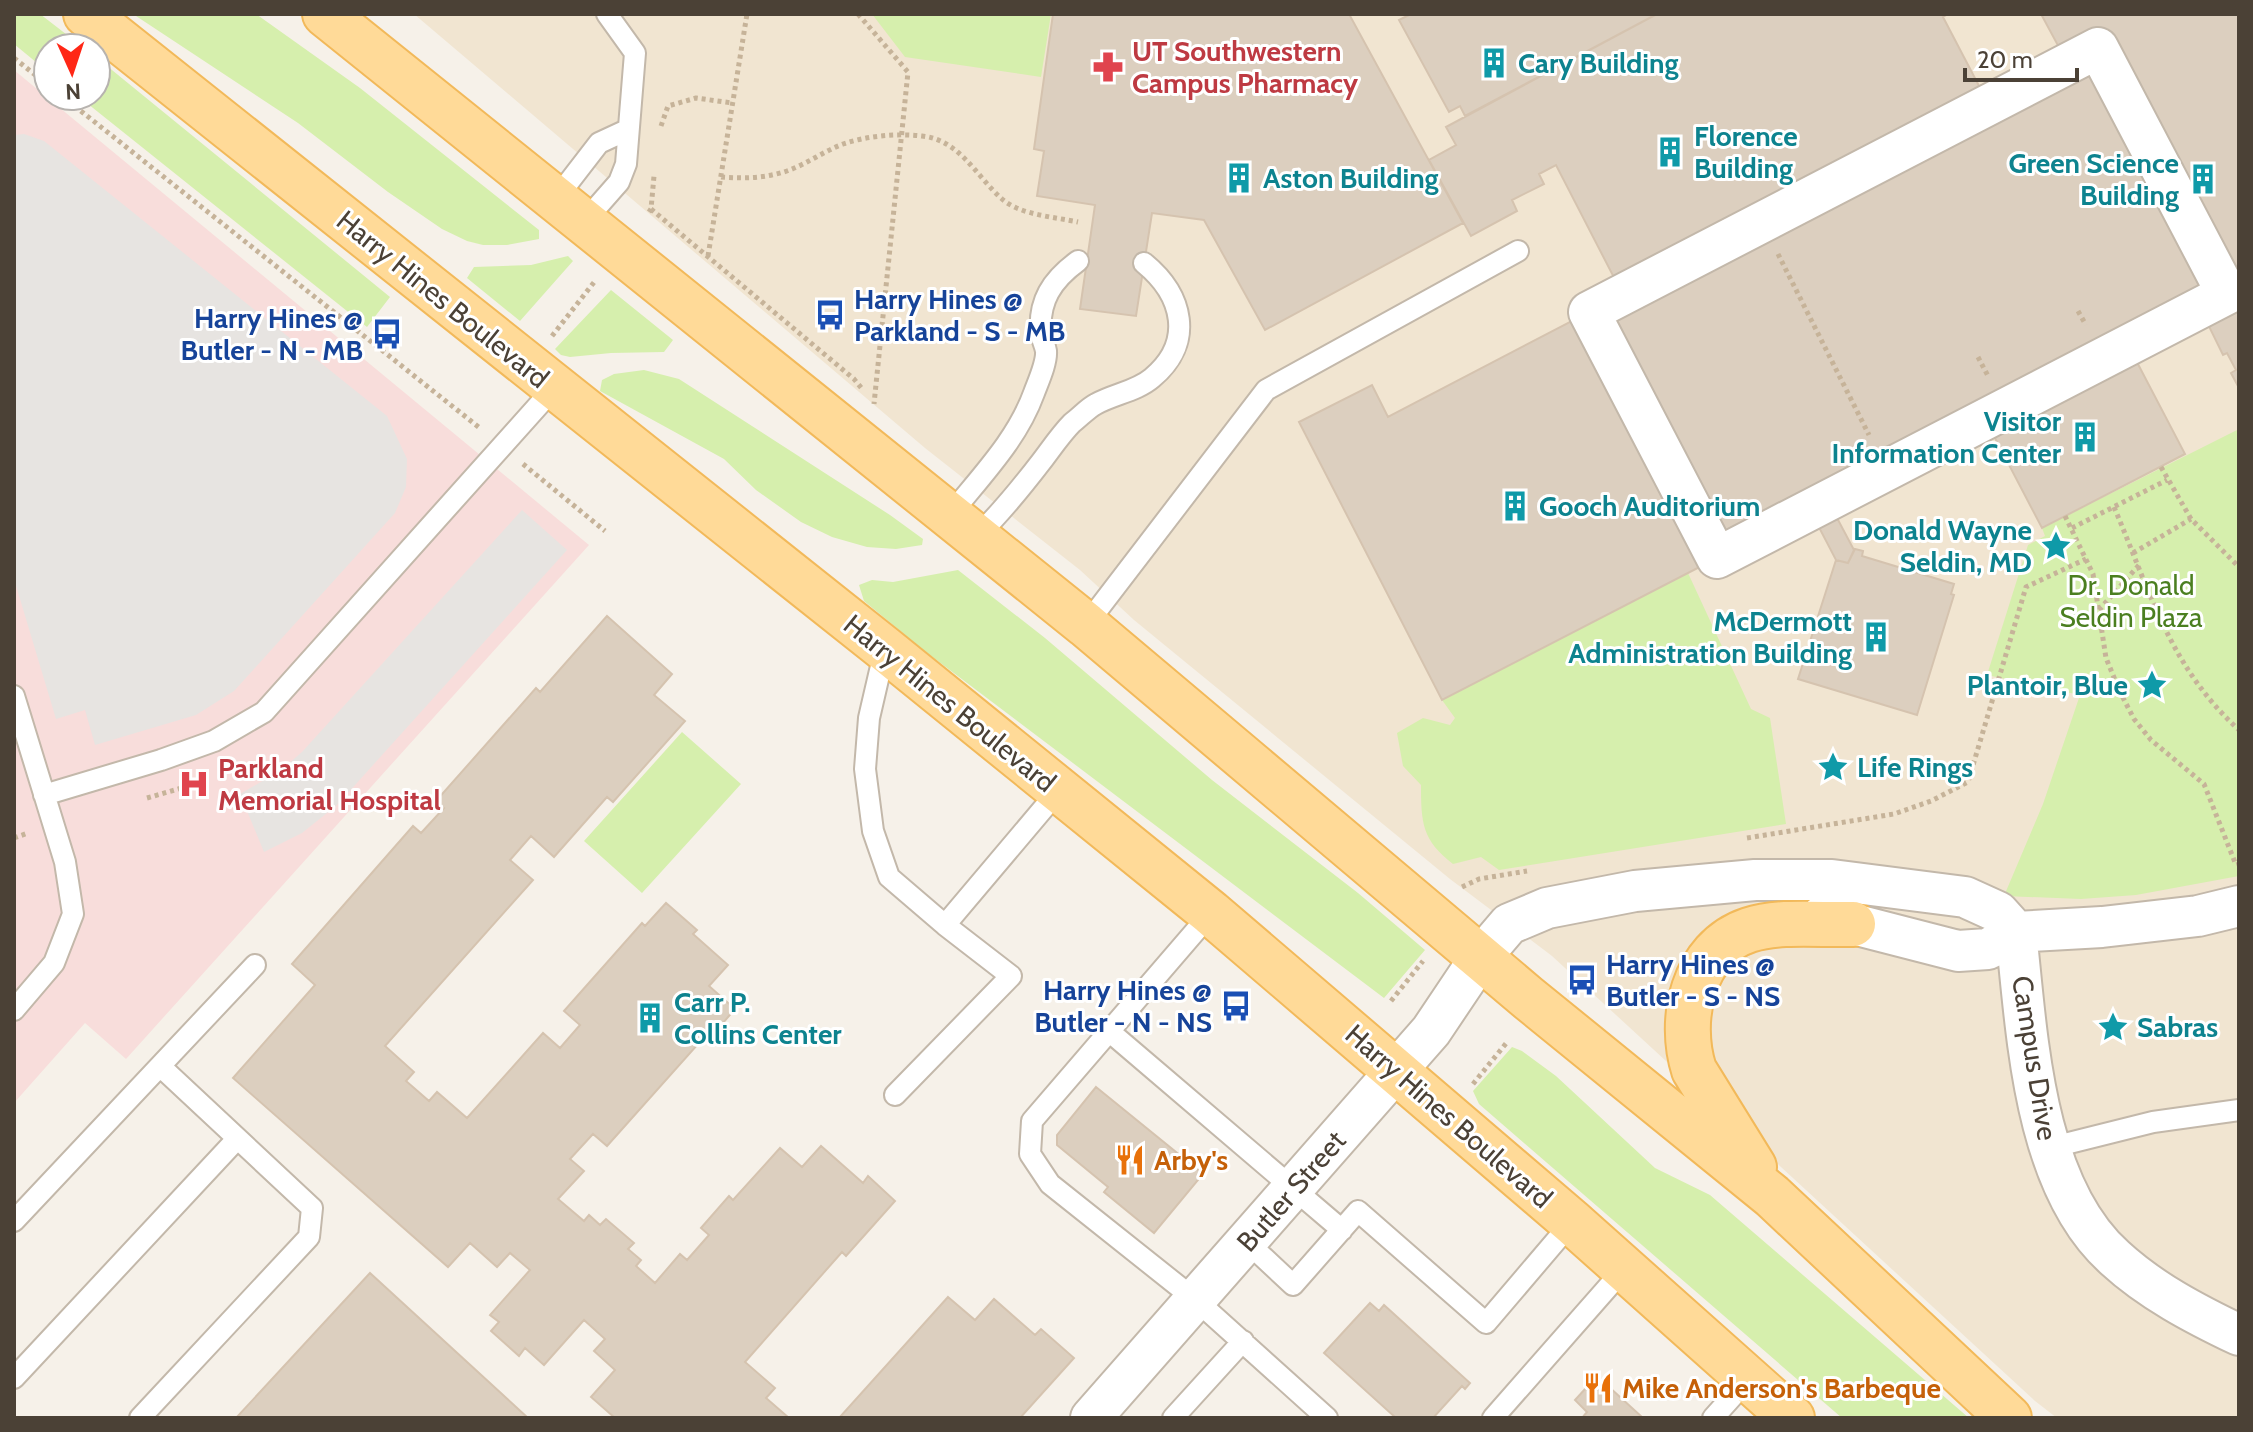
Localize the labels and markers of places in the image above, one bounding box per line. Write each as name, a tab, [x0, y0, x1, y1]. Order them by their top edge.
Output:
place label: UT Southwestern Campus Pharmacy	[1132, 34, 1358, 100]
building icon: Cary Building	[1477, 46, 1511, 80]
place label: Cary Building	[1518, 46, 1679, 80]
pharmacy icon: UT Southwestern Campus Pharmacy	[1091, 50, 1125, 84]
place label: Florence Building	[1694, 119, 1798, 185]
building icon: Florence Building	[1653, 135, 1687, 169]
place label: Green Science Building	[2008, 146, 2179, 212]
building icon: Aston Building	[1222, 161, 1256, 195]
place label: Aston Building	[1263, 161, 1439, 195]
building icon: Green Science Building	[2186, 162, 2220, 196]
place label: Harry Hines @ Parkland - S - MB	[854, 282, 1065, 348]
bus stop icon: Harry Hines @ Parkland - S - MB	[813, 298, 847, 332]
place label: Harry Hines @ Butler - N - MB	[181, 301, 363, 367]
bus stop icon: Harry Hines @ Butler - N - MB	[370, 317, 404, 351]
place label: Visitor Information Center	[1832, 404, 2062, 470]
building icon: Visitor Information Center	[2068, 420, 2102, 454]
building icon: Gooch Auditorium	[1498, 489, 1532, 523]
place label: Gooch Auditorium	[1539, 489, 1760, 523]
place label: Donald Wayne Seldin, MD	[1853, 513, 2032, 579]
place icon: Donald Wayne Seldin, MD	[2039, 529, 2073, 563]
place label: McDermott Administration Building	[1568, 604, 1852, 670]
building icon: McDermott Administration Building	[1859, 620, 1893, 654]
place label: Plantoir, Blue	[1967, 668, 2128, 702]
place icon: Plantoir, Blue	[2135, 668, 2169, 702]
place icon: Life Rings	[1816, 750, 1850, 784]
place label: Life Rings	[1857, 750, 1973, 784]
place label: Parkland Memorial Hospital	[218, 751, 441, 817]
hospital icon: Parkland Memorial Hospital	[177, 767, 211, 801]
place label: Harry Hines @ Butler - S - NS	[1606, 947, 1780, 1013]
bus stop icon: Harry Hines @ Butler - S - NS	[1565, 963, 1599, 997]
place label: Harry Hines @ Butler - N - NS	[1034, 973, 1212, 1039]
place label: Carr P. Collins Center	[674, 985, 842, 1051]
bus stop icon: Harry Hines @ Butler - N - NS	[1219, 989, 1253, 1023]
building icon: Carr P. Collins Center	[633, 1001, 667, 1035]
place icon: Sabras	[2096, 1010, 2130, 1044]
place label: Sabras	[2137, 1010, 2218, 1044]
restaurant icon: Arby's	[1113, 1143, 1147, 1177]
place label: Arby's	[1154, 1143, 1228, 1177]
restaurant icon: Mike Anderson's Barbeque	[1581, 1371, 1615, 1405]
place label: Mike Anderson's Barbeque	[1622, 1371, 1941, 1405]

